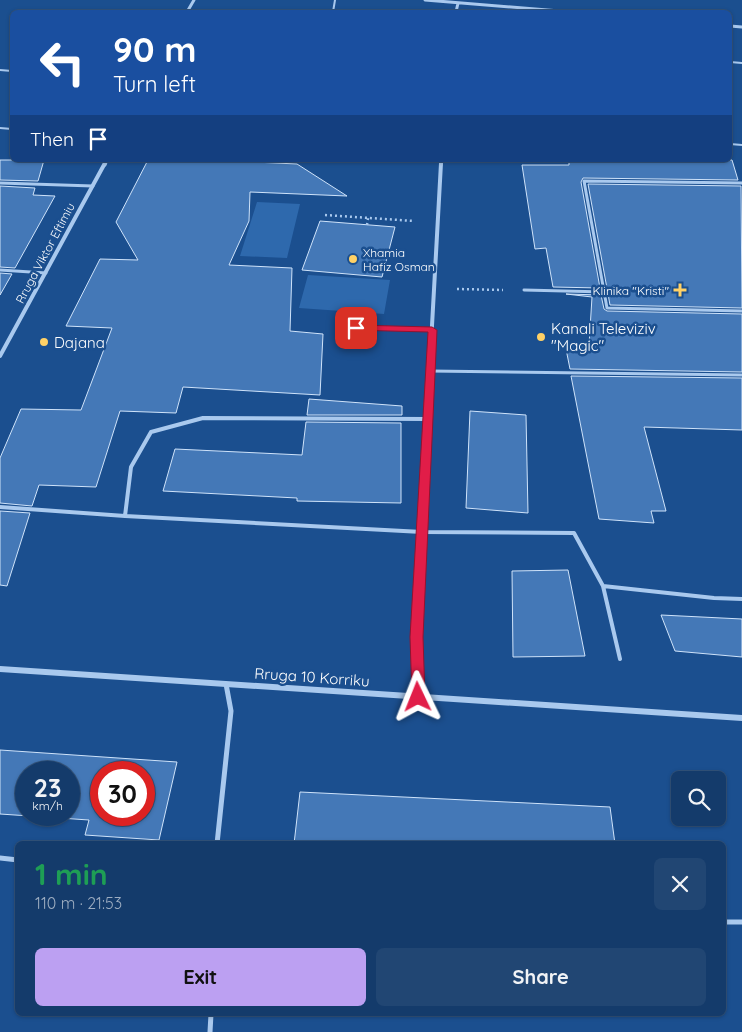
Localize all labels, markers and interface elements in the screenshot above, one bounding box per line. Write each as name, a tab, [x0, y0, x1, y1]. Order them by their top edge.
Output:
text: 90 m	[113, 27, 196, 71]
icon: left	[30, 30, 95, 95]
text: Turn left	[113, 70, 196, 98]
icon: arrive	[84, 125, 112, 153]
text: Then	[30, 127, 74, 151]
street label: Rruga Viktor Eftimiu	[12, 200, 78, 306]
place label: Xhamia Hafiz Osman	[363, 245, 435, 274]
marker: Xhamia Hafiz Osman	[347, 253, 359, 265]
place label: Klinika "Kristi"	[592, 283, 669, 298]
marker: Klinika "Kristi"	[673, 283, 687, 297]
pin	[335, 307, 377, 349]
icon: arrive	[342, 314, 370, 342]
place label: Kanali Televiziv "Magic"	[551, 319, 656, 355]
marker: Kanali Televiziv "Magic"	[535, 331, 547, 343]
place label: Dajana	[54, 333, 105, 352]
marker: Dajana	[38, 336, 50, 348]
street label: Rruga 10 Korriku	[254, 663, 370, 691]
position arrow	[391, 670, 443, 722]
speed limit sign: 30	[90, 761, 155, 826]
map controls	[671, 771, 726, 826]
button: search	[671, 771, 726, 826]
text: 23	[34, 772, 61, 803]
text: km/h	[32, 798, 63, 813]
text: 1 min	[35, 855, 108, 893]
button: close	[654, 858, 706, 910]
text: 110 m · 21:53	[35, 893, 122, 913]
button: Exit	[35, 948, 366, 1006]
button: Share	[376, 948, 706, 1006]

